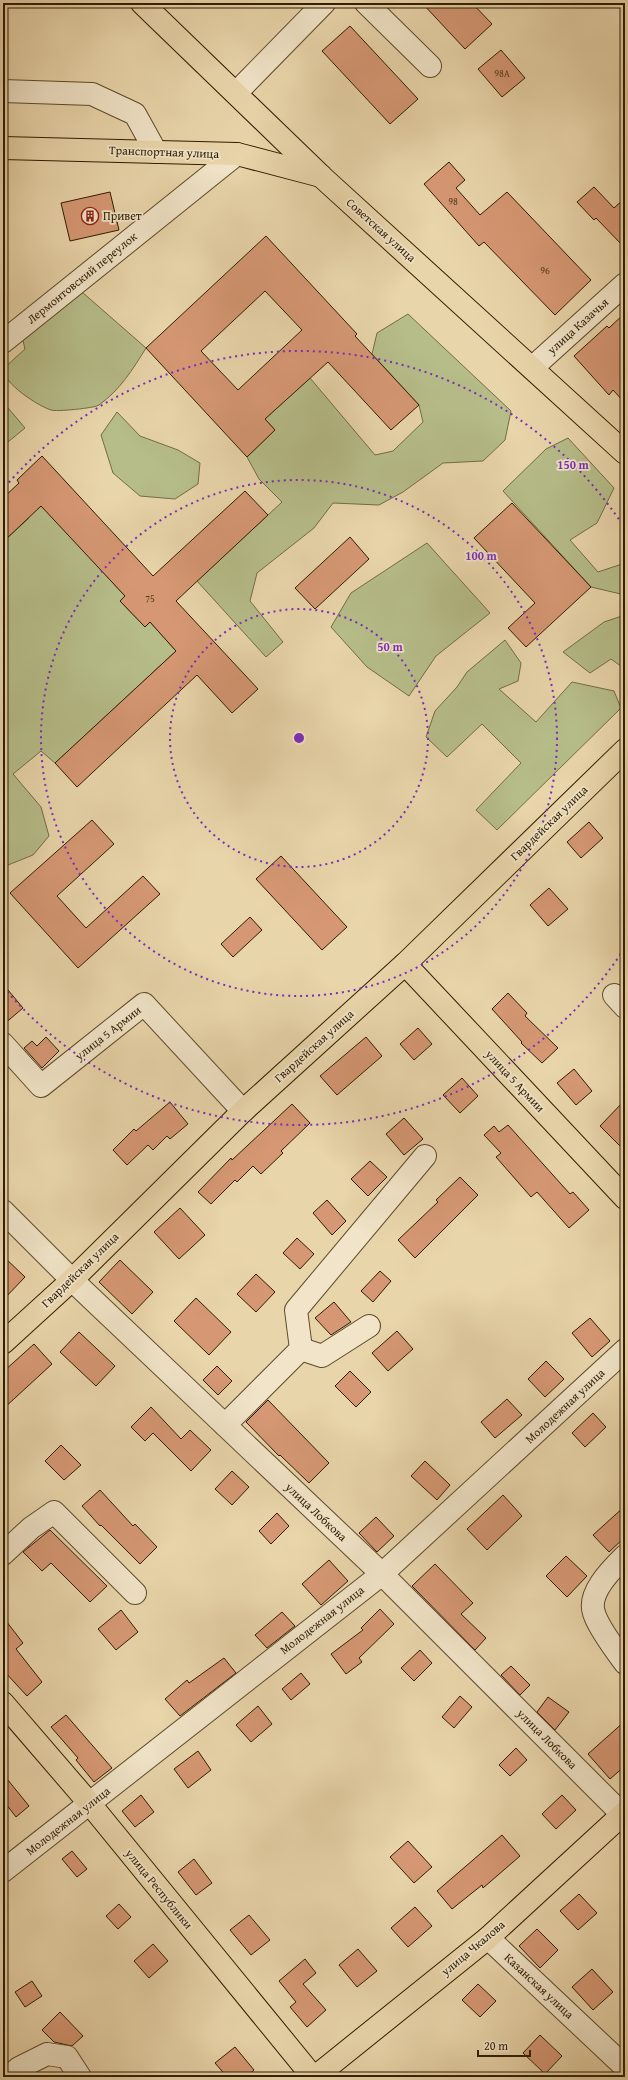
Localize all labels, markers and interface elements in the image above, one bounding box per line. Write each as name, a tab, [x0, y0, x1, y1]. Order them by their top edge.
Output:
house number: 98А	[494, 66, 510, 81]
street label: Транспортная улица	[109, 141, 220, 162]
street label: Советская улица	[343, 194, 420, 266]
house number: 98	[448, 194, 458, 209]
building icon: Привет	[80, 206, 100, 226]
place label: Привет	[103, 207, 142, 224]
street label: Лермонтовский переулок	[23, 227, 141, 327]
house number: 96	[540, 263, 550, 278]
street label: улица Казачья	[543, 293, 612, 358]
text: 150 m	[557, 456, 590, 473]
text: 100 m	[465, 547, 498, 564]
house number: 75	[145, 591, 155, 606]
text: 50 m	[377, 638, 403, 655]
centre of rings	[292, 731, 306, 745]
street label: Гвардейская улица	[506, 781, 591, 864]
street label: улица 5 Армии	[70, 1001, 144, 1065]
street label: Гвардейская улица	[270, 1005, 357, 1086]
street label: улица 5 Армии	[481, 1045, 549, 1116]
street label: Гвардейская улица	[37, 1228, 122, 1311]
street label: Молодежная улица	[521, 1364, 608, 1447]
street label: улица Лобкова	[281, 1478, 351, 1545]
street label: Молодежная улица	[276, 1581, 368, 1658]
street label: улица Лобкова	[513, 1704, 581, 1773]
street label: Молодежная улица	[22, 1782, 114, 1859]
street label: улица Республики	[121, 1844, 197, 1932]
street label: улица Чкалова	[436, 1916, 508, 1980]
street label: Казанская улица	[501, 1949, 578, 2023]
scale bar	[478, 2032, 530, 2058]
text: 20 m	[484, 2037, 508, 2054]

